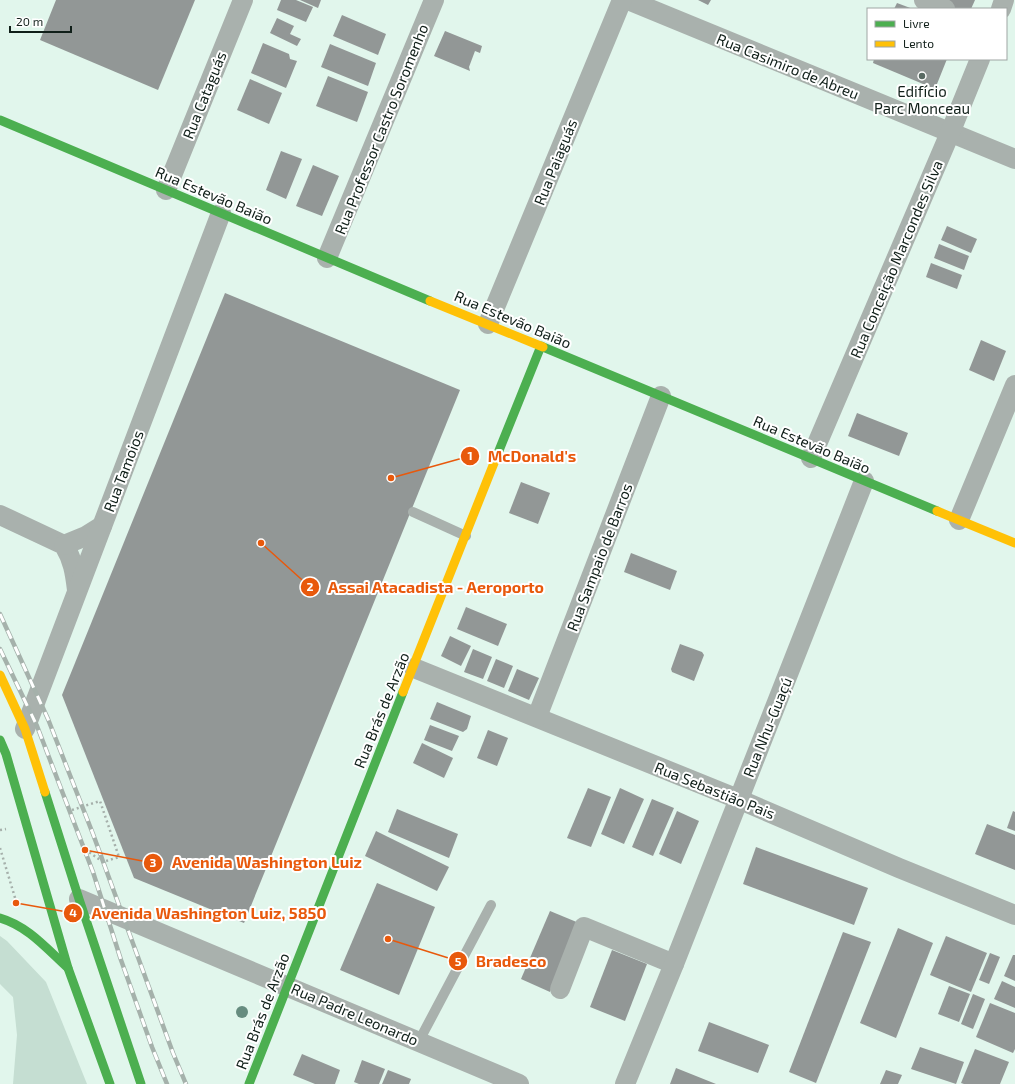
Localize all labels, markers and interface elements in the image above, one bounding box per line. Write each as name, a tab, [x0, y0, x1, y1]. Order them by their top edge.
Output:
scale bar	[10, 8, 71, 34]
legend	[867, 8, 1007, 60]
text: 20 m	[16, 14, 43, 28]
text: Livre	[903, 16, 930, 30]
street label: Rua Professor Castro Soromenho	[330, 21, 432, 237]
street label: Rua Casimiro de Abreu	[714, 29, 862, 103]
text: Lento	[903, 36, 934, 50]
street label: Rua Cataguás	[178, 49, 230, 141]
marker: Edifício Parc Monceau	[917, 71, 927, 81]
place label: Edifício Parc Monceau	[874, 82, 970, 117]
street label: Rua Paiaguás	[530, 116, 580, 208]
street label: Rua Conceição Marcondes Silva	[846, 157, 947, 361]
street label: Rua Estevão Baião	[153, 162, 275, 228]
street label: Rua Estevão Baião	[452, 286, 574, 352]
street label: Rua Estevão Baião	[751, 411, 873, 477]
street label: Rua Tamoios	[99, 428, 147, 514]
callout: McDonald's	[460, 442, 584, 470]
text: McDonald's	[488, 446, 576, 465]
text: 1	[467, 448, 473, 462]
street label: Rua Sampaio de Barros	[562, 480, 636, 634]
callout: Assai Atacadista - Aeroporto	[300, 573, 552, 601]
text: Assai Atacadista - Aeroporto	[328, 577, 544, 596]
text: 2	[307, 579, 314, 593]
street label: Rua Brás de Arzão	[350, 649, 412, 771]
street label: Rua Nhu-Guaçú	[739, 674, 796, 780]
street label: Rua Sebastião Pais	[652, 758, 778, 822]
callout: Avenida Washington Luiz	[143, 849, 370, 877]
text: Avenida Washington Luiz	[172, 852, 362, 871]
text: 3	[150, 855, 157, 869]
callout: Avenida Washington Luiz, 5850	[63, 899, 334, 927]
text: Avenida Washington Luiz, 5850	[91, 903, 327, 922]
text: 4	[69, 905, 77, 919]
callout: Bradesco	[448, 947, 554, 975]
street label: Rua Brás de Arzão	[232, 950, 292, 1072]
text: Bradesco	[476, 951, 546, 970]
text: 5	[455, 954, 462, 968]
street label: Rua Padre Leonardo	[289, 979, 421, 1049]

